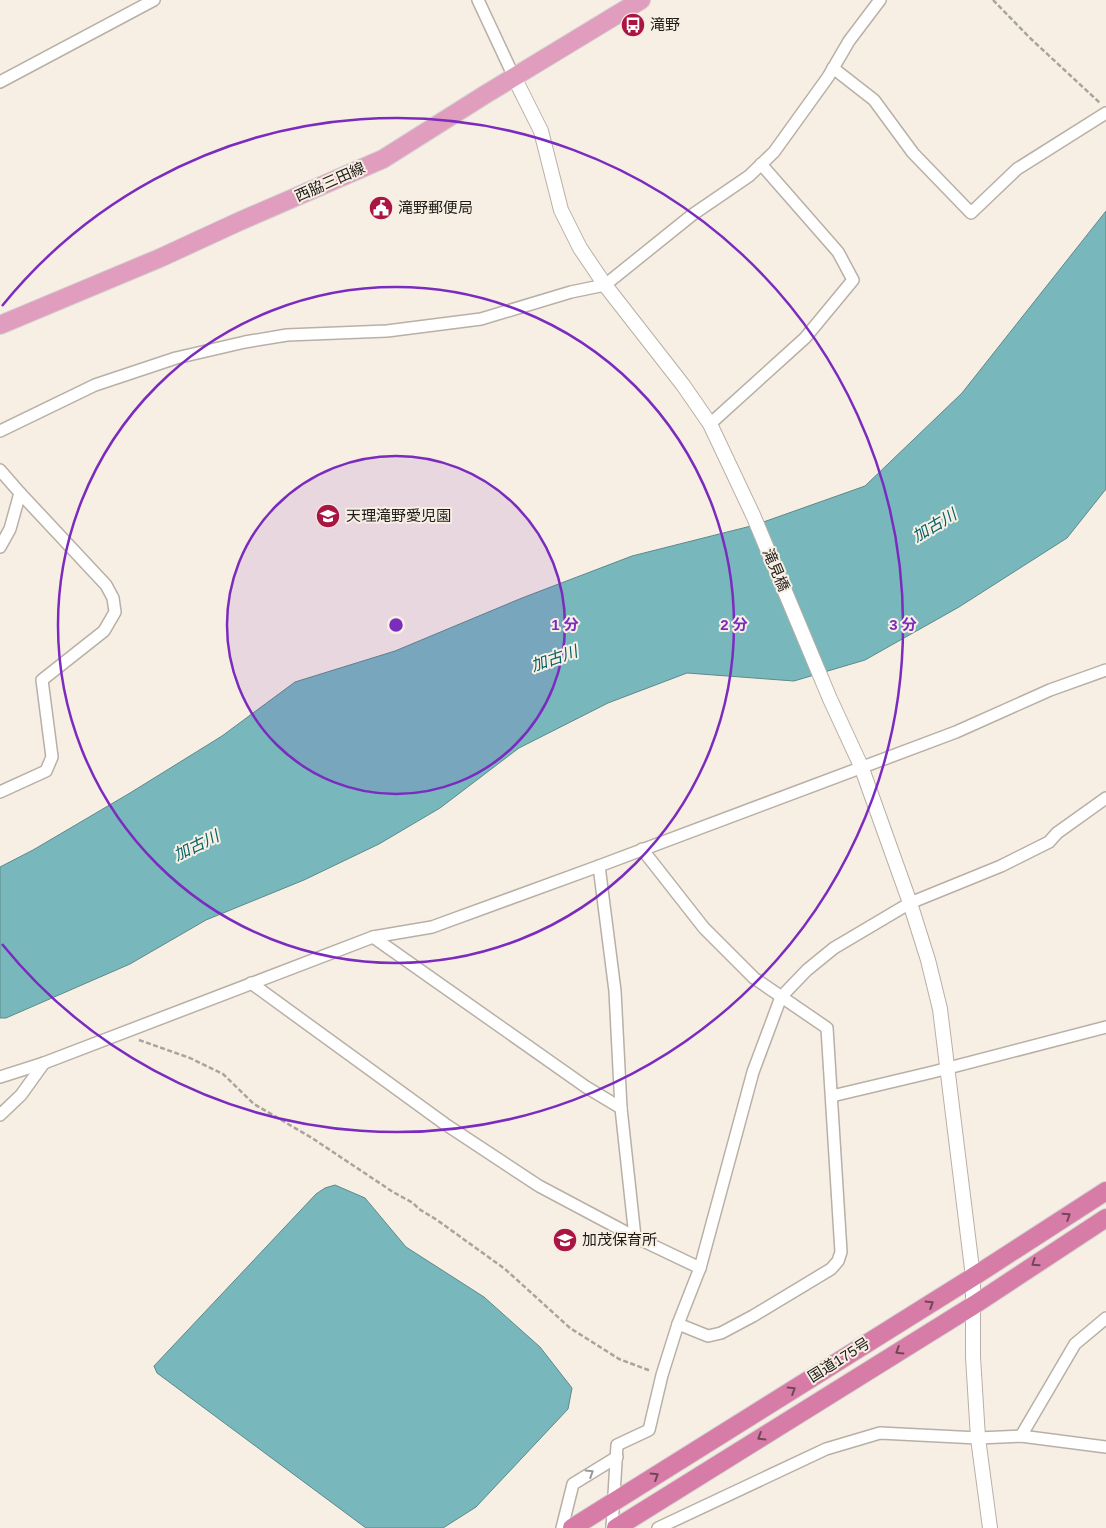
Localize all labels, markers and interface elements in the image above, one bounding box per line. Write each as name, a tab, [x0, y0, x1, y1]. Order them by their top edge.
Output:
bus stop icon: 滝野	[620, 12, 646, 38]
place label: 滝野	[650, 16, 680, 33]
street label: 西脇三田線	[292, 159, 368, 205]
public building icon: 滝野郵便局	[368, 195, 394, 221]
place label: 滝野郵便局	[398, 199, 473, 216]
school or university icon: 天理滝野愛児園	[315, 503, 341, 529]
water label: 加古川	[909, 505, 961, 545]
place label: 天理滝野愛児園	[346, 507, 451, 524]
street label: 滝見橋	[760, 546, 793, 594]
centre of rings	[387, 616, 405, 634]
text: 1 分	[551, 616, 579, 633]
text: 2 分	[720, 616, 748, 633]
text: 3 分	[889, 616, 917, 633]
water label: 加古川	[529, 642, 582, 674]
water label: 加古川	[171, 826, 223, 864]
one-way arrow	[1062, 1213, 1071, 1223]
school or university icon: 加茂保育所	[552, 1227, 578, 1253]
place label: 加茂保育所	[582, 1231, 657, 1248]
one-way arrow	[1032, 1257, 1041, 1267]
one-way arrow	[925, 1300, 934, 1310]
street label: 国道175号	[805, 1334, 873, 1385]
one-way arrow	[895, 1345, 904, 1355]
one-way arrow	[787, 1386, 796, 1396]
one-way arrow	[757, 1431, 766, 1441]
one-way arrow	[585, 1470, 594, 1479]
one-way arrow	[649, 1472, 658, 1482]

